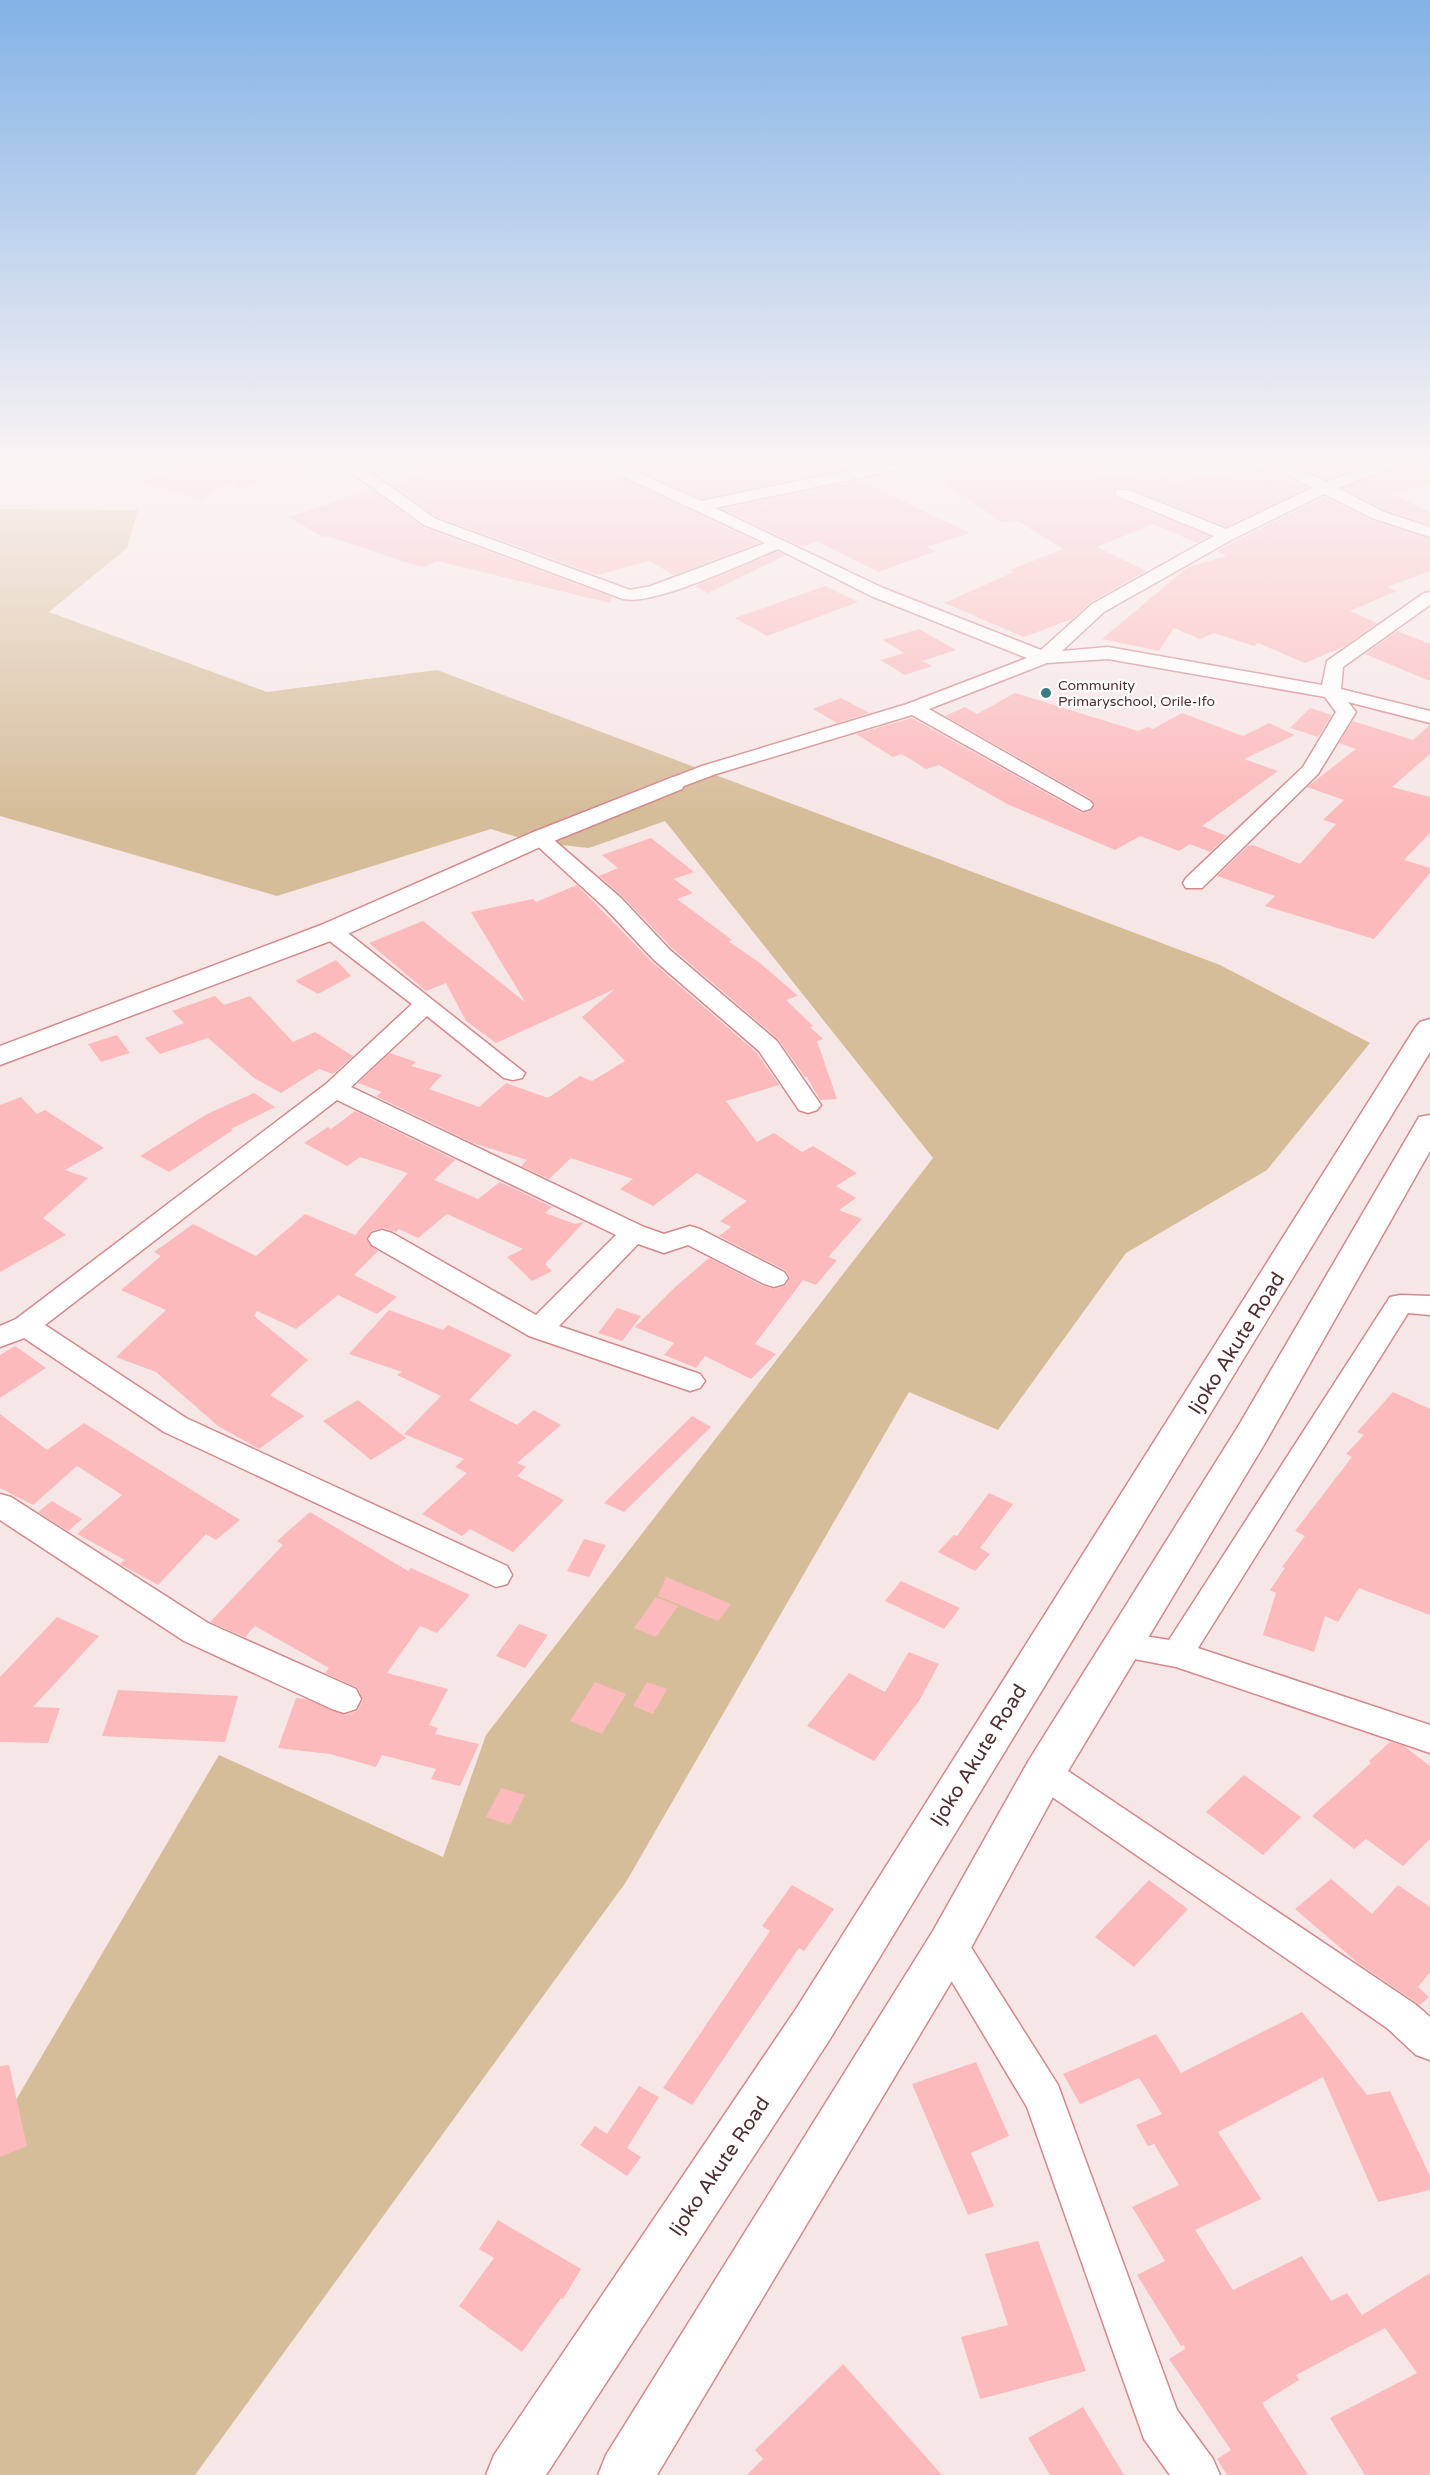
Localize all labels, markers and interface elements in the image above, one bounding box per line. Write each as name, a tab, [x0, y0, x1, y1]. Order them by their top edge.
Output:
place label: Community Primaryschool, Orile-Ifo	[1058, 677, 1215, 710]
marker: Community Primaryschool, Orile-Ifo	[1039, 686, 1053, 700]
street label: Ijoko Akute Road	[1183, 1268, 1290, 1419]
street label: Ijoko Akute Road	[925, 1680, 1032, 1831]
street label: Ijoko Akute Road	[664, 2092, 775, 2241]

